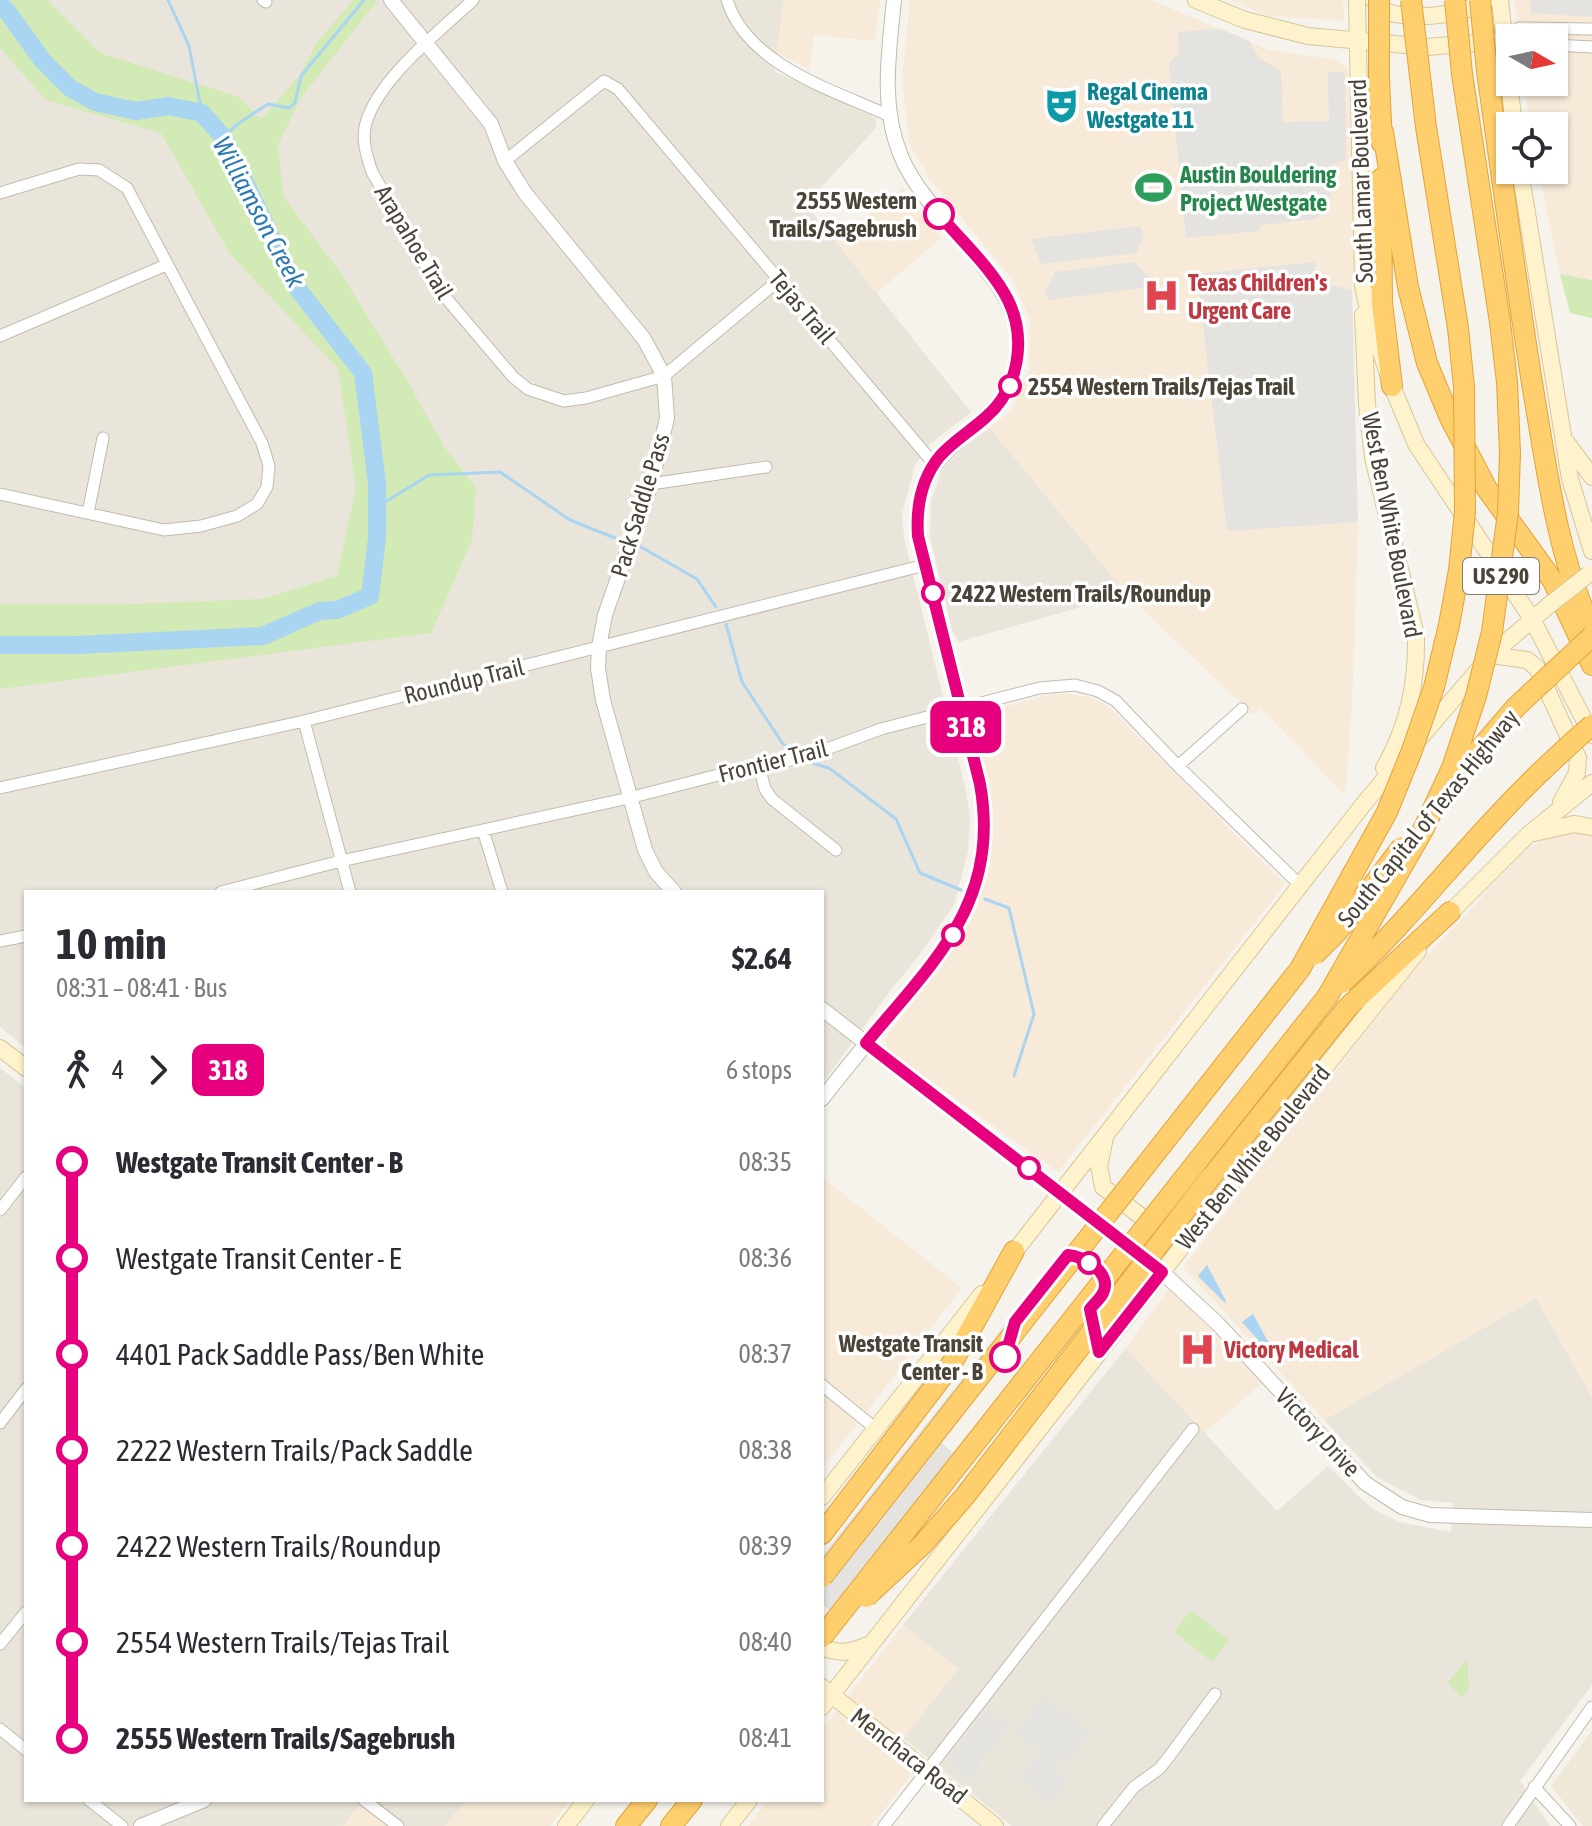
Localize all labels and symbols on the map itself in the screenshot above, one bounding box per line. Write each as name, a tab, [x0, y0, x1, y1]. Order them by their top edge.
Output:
north arrow	[1496, 24, 1568, 96]
place label: Regal Cinema Westgate 11	[1086, 78, 1208, 133]
street label: South Lamar Boulevard	[1344, 78, 1378, 284]
theatre icon: Regal Cinema Westgate 11	[1042, 86, 1080, 124]
water label: Williamson Creek	[207, 132, 311, 293]
place label: Austin Bouldering Project Westgate	[1179, 161, 1337, 216]
sports icon: Austin Bouldering Project Westgate	[1135, 169, 1173, 207]
street label: Arapahoe Trail	[369, 180, 459, 304]
place label: 2555 Western Trails/Sagebrush	[770, 187, 917, 242]
marker: 2555 Western Trails/Sagebrush	[924, 199, 954, 229]
street label: Tejas Trail	[764, 265, 841, 350]
place label: Texas Children's Urgent Care	[1188, 269, 1328, 324]
hospital icon: Texas Children's Urgent Care	[1143, 277, 1181, 315]
place label: 2554 Western Trails/Tejas Trail	[1028, 373, 1295, 400]
marker: 2554 Western Trails/Tejas Trail	[999, 375, 1021, 397]
street label: West Ben White Boulevard	[1357, 410, 1427, 640]
street label: Pack Saddle Pass	[605, 430, 675, 580]
road number: US 290	[1463, 558, 1539, 594]
place label: 2422 Western Trails/Roundup	[951, 580, 1211, 607]
marker: 2422 Western Trails/Roundup	[922, 582, 944, 604]
street label: Roundup Trail	[401, 653, 527, 709]
line badge: 318	[920, 701, 1012, 753]
street label: South Capital of Texas Highway	[1332, 704, 1524, 932]
street label: Frontier Trail	[716, 734, 831, 788]
unlabelled marker	[942, 924, 964, 946]
street label: West Ben White Boulevard	[1170, 1059, 1336, 1255]
unlabelled marker	[1018, 1157, 1040, 1179]
unlabelled marker	[1078, 1252, 1100, 1274]
place label: Westgate Transit Center - B	[838, 1330, 984, 1385]
hospital icon: Victory Medical	[1179, 1330, 1217, 1368]
place label: Victory Medical	[1223, 1336, 1359, 1363]
marker: Westgate Transit Center - B	[990, 1342, 1020, 1372]
street label: Victory Drive	[1270, 1382, 1366, 1482]
street label: Menchaca Road	[846, 1702, 972, 1810]

